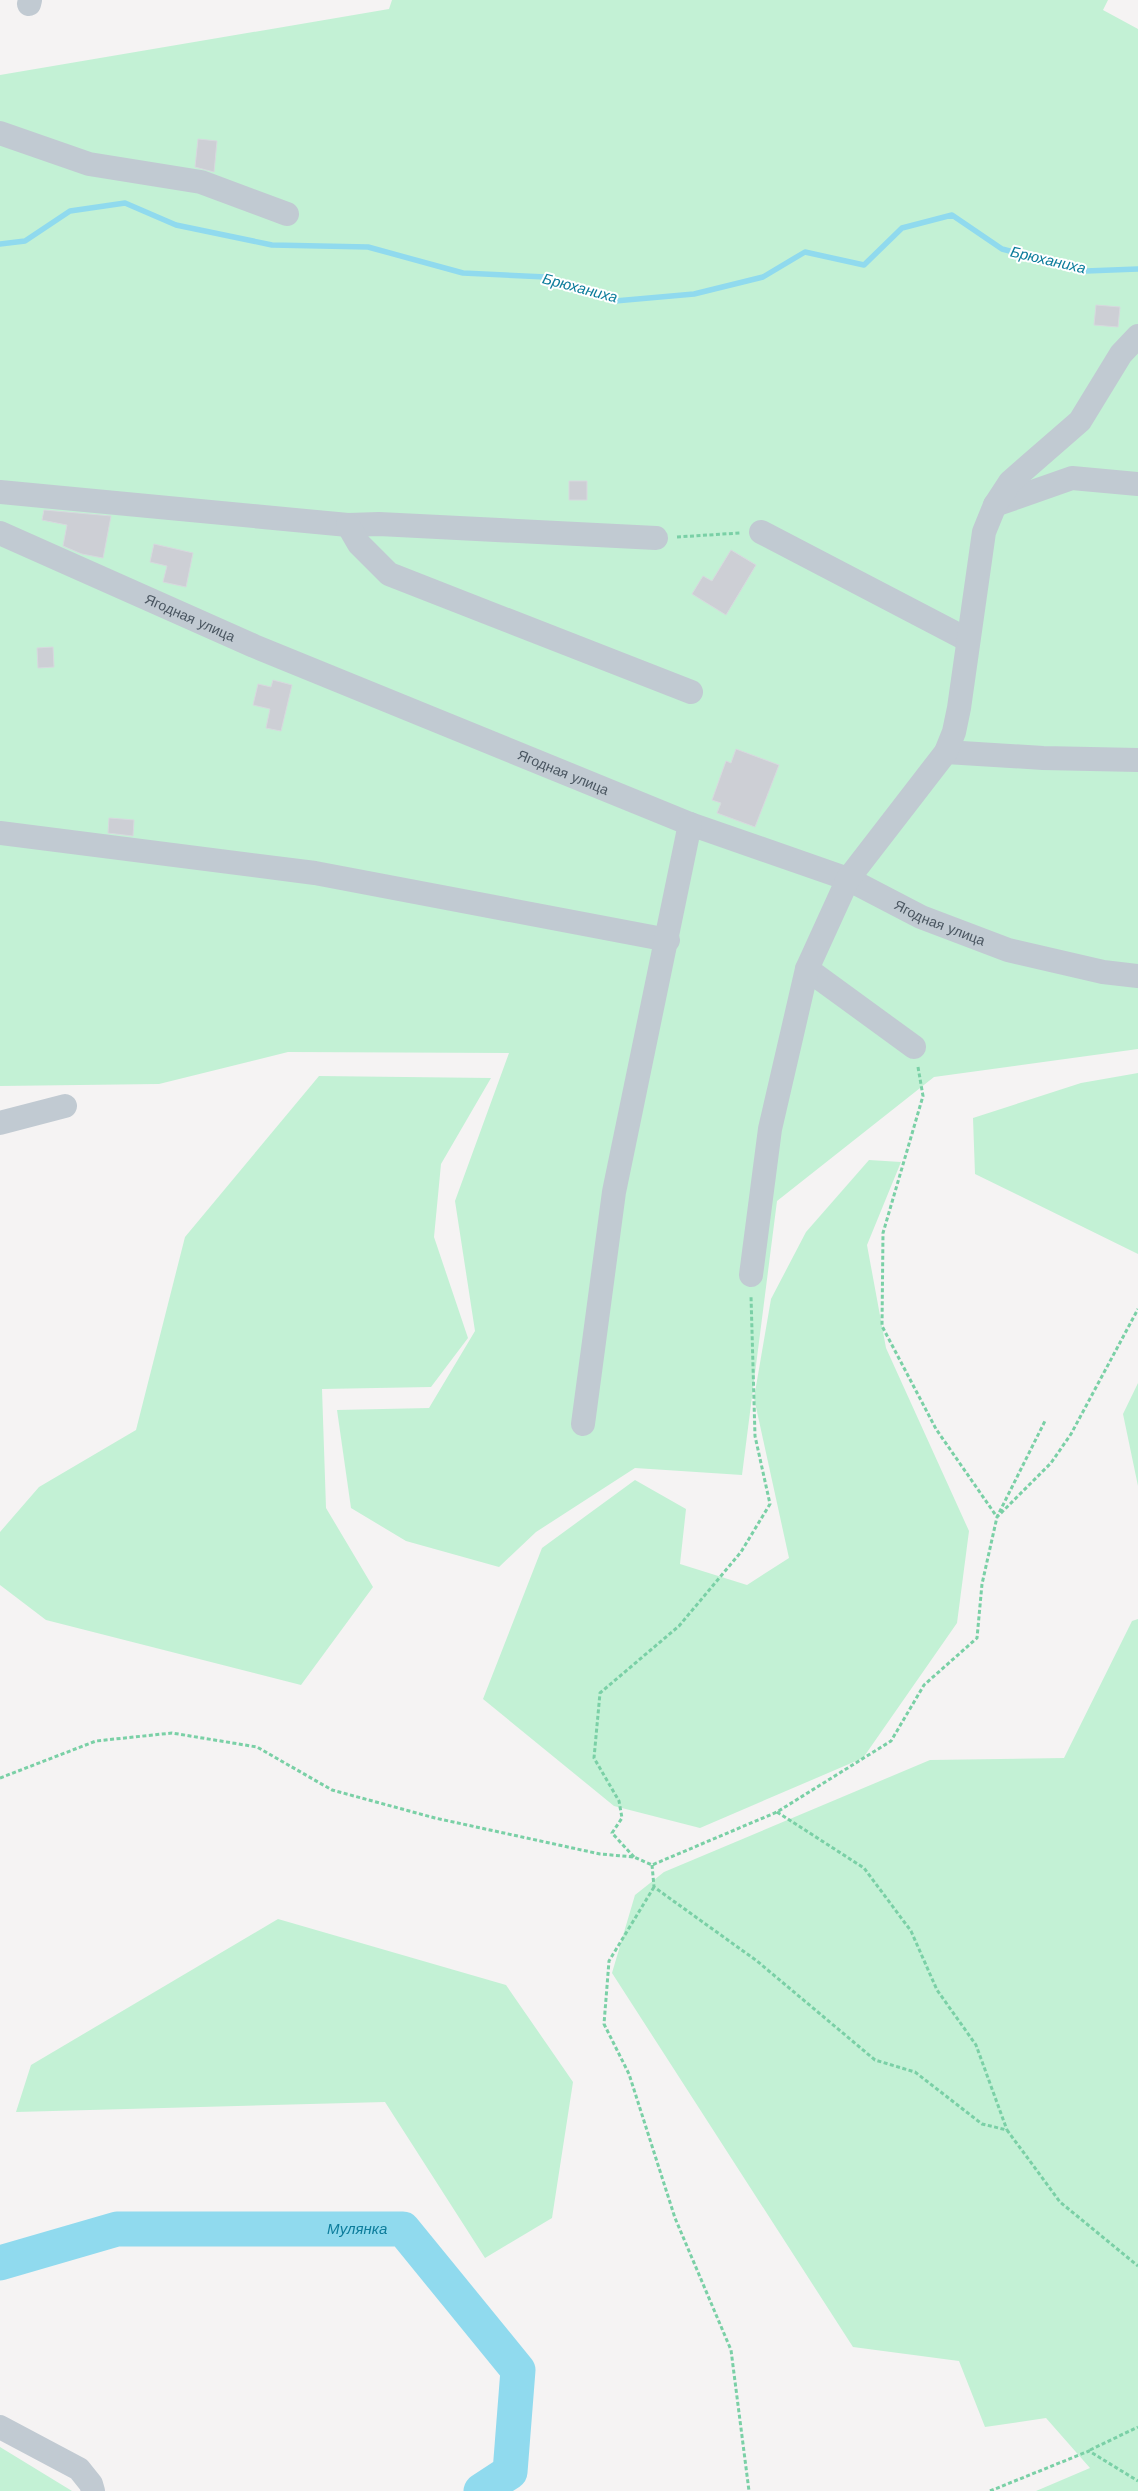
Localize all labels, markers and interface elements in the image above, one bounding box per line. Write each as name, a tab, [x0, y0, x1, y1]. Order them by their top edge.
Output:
water label: Брюханиха	[1009, 243, 1087, 277]
water label: Брюханиха	[541, 269, 619, 307]
street label: Ягодная улица	[142, 591, 238, 645]
street label: Ягодная улица	[515, 746, 611, 798]
street label: Ягодная улица	[892, 896, 988, 949]
water label: Мулянка	[327, 2220, 387, 2238]

